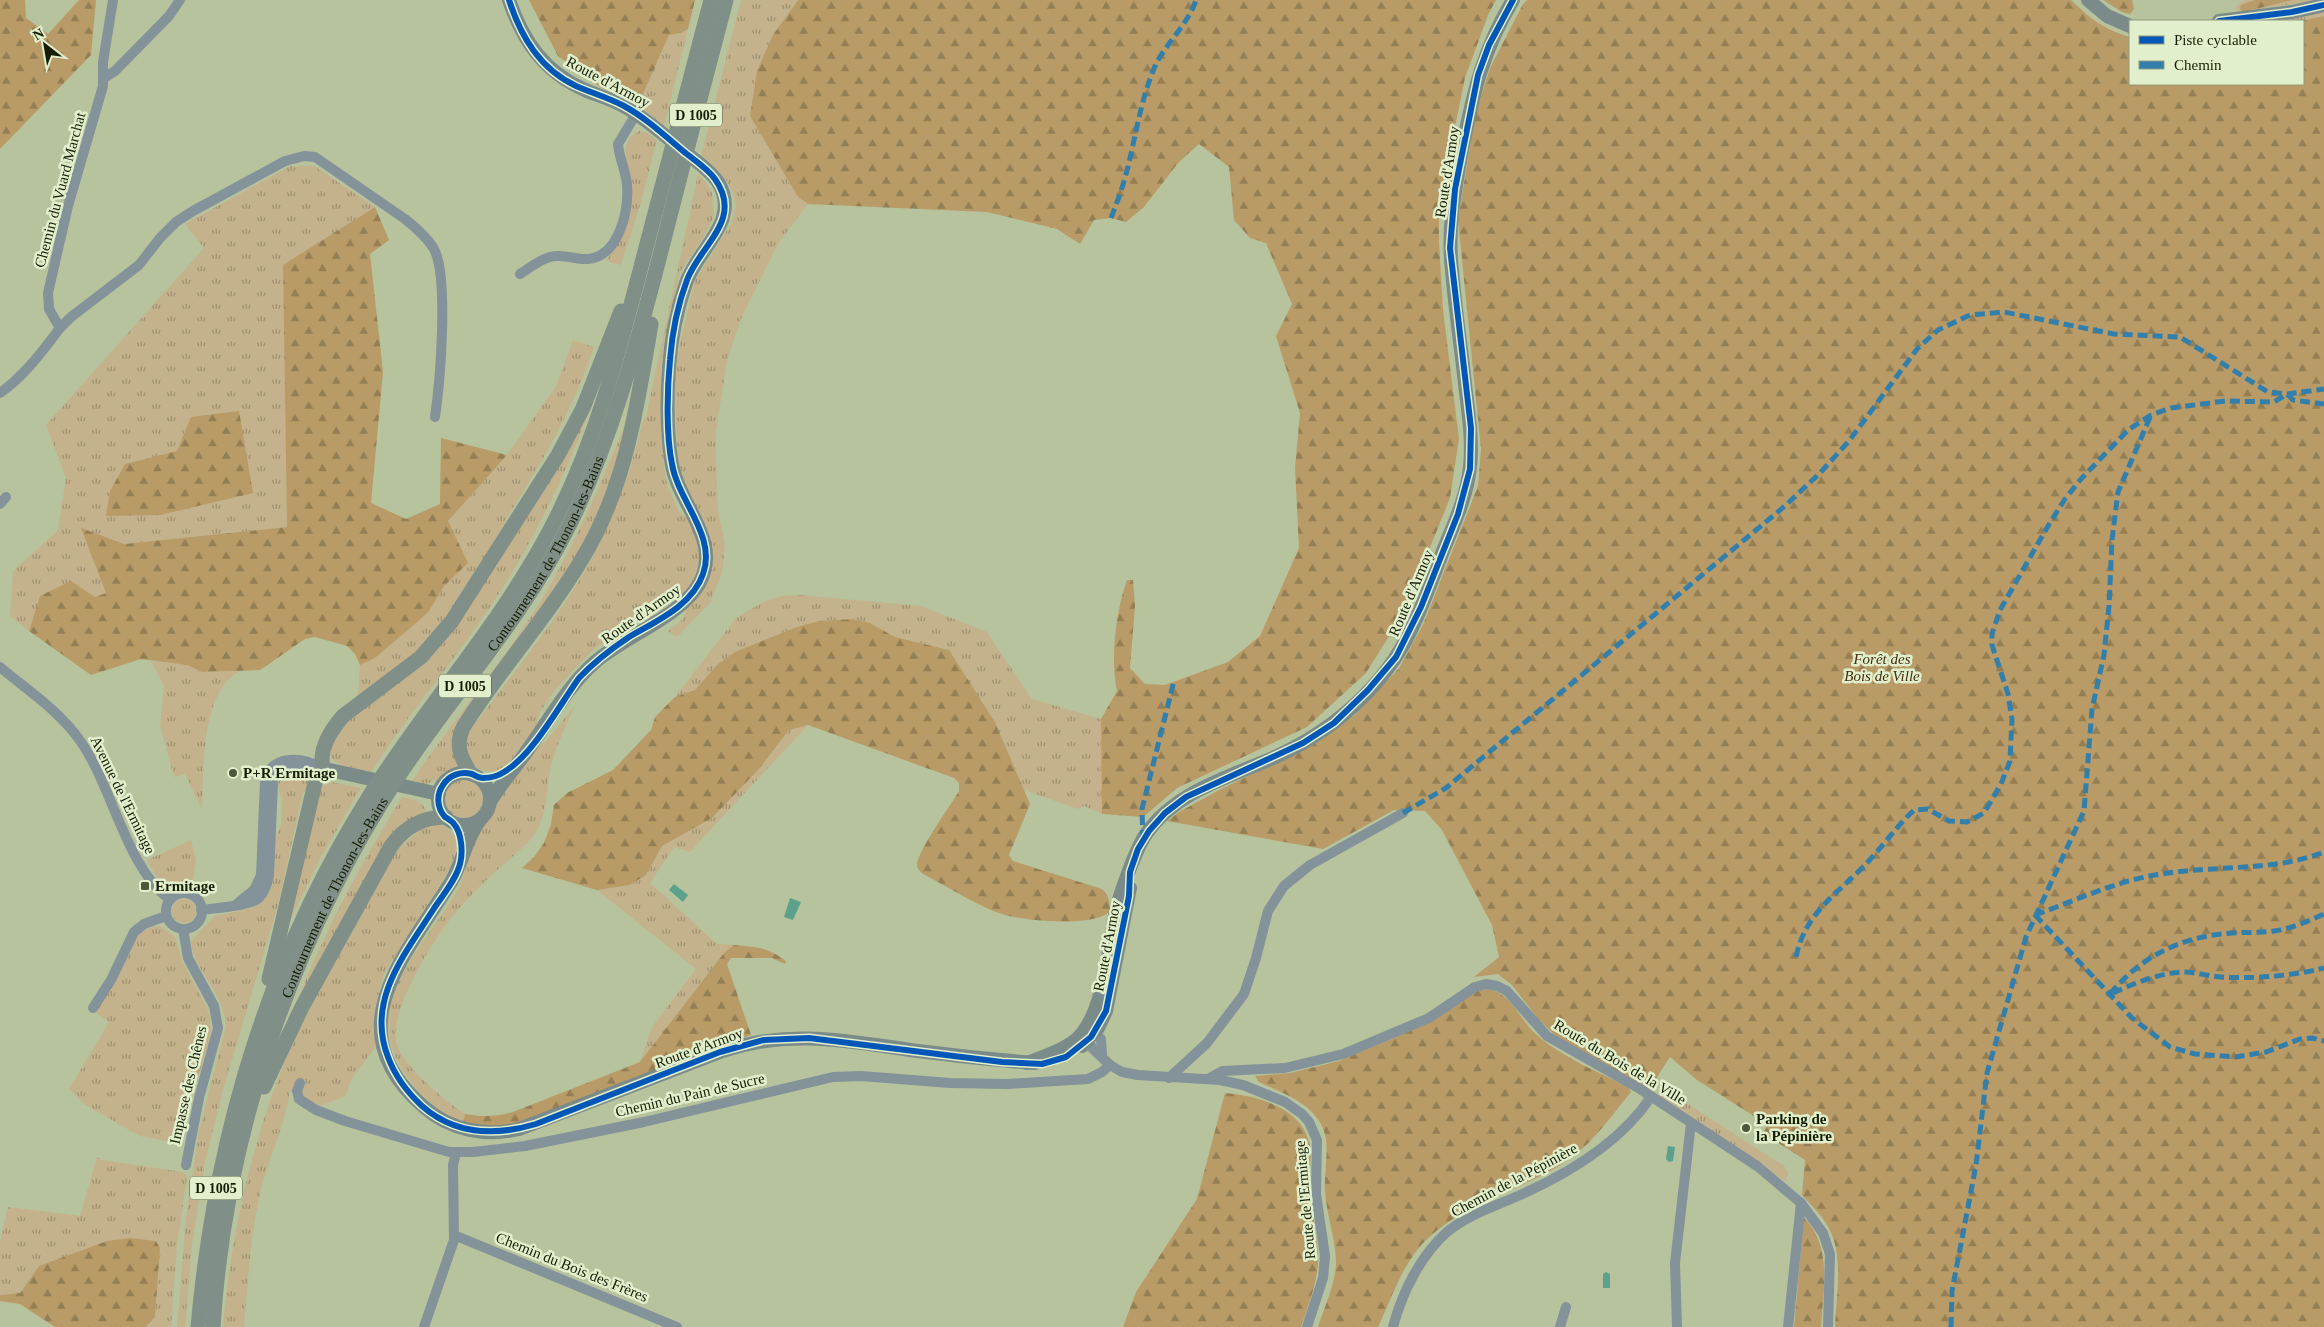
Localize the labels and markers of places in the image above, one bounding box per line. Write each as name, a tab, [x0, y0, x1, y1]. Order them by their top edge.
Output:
place label: P+R Ermitage	[243, 765, 336, 781]
marker: P+R Ermitage	[227, 767, 239, 779]
place label: Ermitage	[155, 878, 215, 894]
marker: Ermitage	[139, 880, 151, 892]
place label: Parking de la Pépinière	[1756, 1111, 1832, 1144]
marker: Parking de la Pépinière	[1740, 1122, 1752, 1134]

